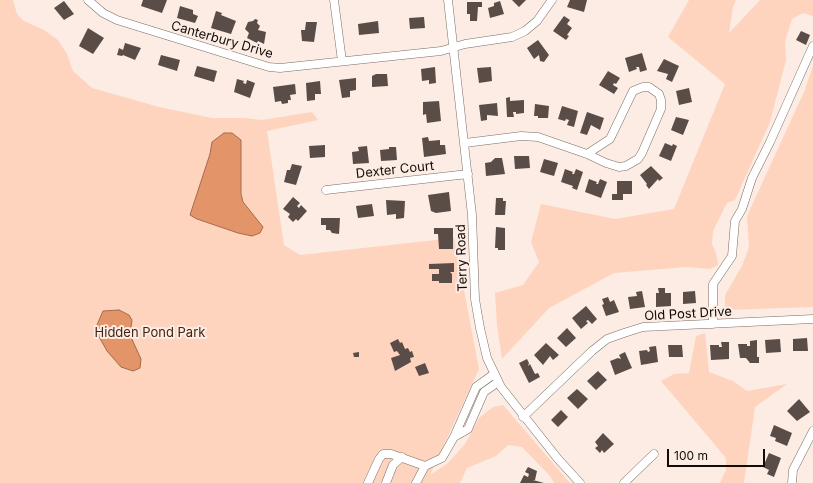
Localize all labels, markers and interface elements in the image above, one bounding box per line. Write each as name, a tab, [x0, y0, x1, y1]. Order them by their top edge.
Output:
street label: Canterbury Drive	[169, 18, 275, 62]
street label: Dexter Court	[355, 158, 435, 182]
street label: Terry Road	[453, 224, 471, 292]
street label: Old Post Drive	[644, 304, 732, 324]
park label: Hidden Pond Park	[95, 325, 205, 341]
scale bar	[669, 441, 767, 467]
text: 100 m	[674, 448, 708, 463]

